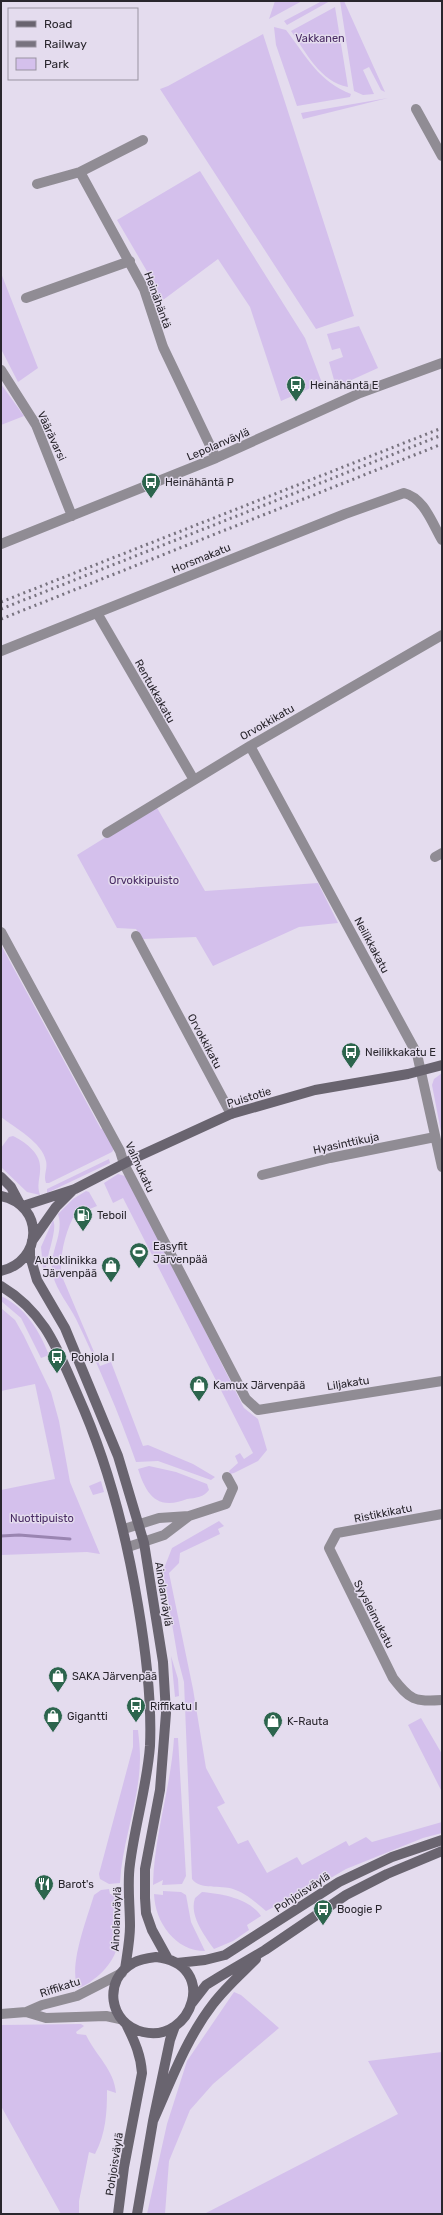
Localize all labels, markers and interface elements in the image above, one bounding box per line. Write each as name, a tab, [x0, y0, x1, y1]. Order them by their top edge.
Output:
legend	[8, 8, 138, 80]
text: Road	[44, 17, 72, 31]
park label: Vakkanen	[295, 32, 345, 45]
text: Railway	[44, 37, 87, 51]
text: Park	[44, 57, 70, 71]
street label: Heinähäntä	[141, 270, 174, 330]
bus stop icon: Heinähäntä E	[285, 374, 307, 402]
place label: Heinähäntä E	[310, 379, 379, 392]
street label: Väärävarsi	[34, 409, 69, 463]
street label: Lepolanväylä	[185, 425, 252, 464]
bus stop icon: Heinähäntä P	[140, 471, 162, 499]
place label: Heinähäntä P	[165, 476, 234, 489]
street label: Horsmakatu	[170, 541, 233, 576]
street label: Rentukkakatu	[132, 657, 177, 725]
street label: Orvokkikatu	[238, 702, 297, 743]
park label: Orvokkipuisto	[109, 874, 179, 887]
street label: Neilikkakatu	[351, 915, 392, 975]
street label: Orvokkikatu	[185, 1012, 224, 1071]
bus stop icon: Neilikkakatu E	[340, 1041, 362, 1069]
place label: Neilikkakatu E	[365, 1046, 436, 1059]
street label: Puistotie	[225, 1085, 273, 1110]
street label: Hyasinttikuja	[312, 1130, 380, 1157]
street label: Valmukatu	[122, 1140, 157, 1195]
fuel station icon: Teboil	[72, 1204, 94, 1232]
place label: Teboil	[97, 1209, 127, 1222]
place label: Easyfit Järvenpää	[153, 1240, 208, 1266]
sports icon: Easyfit Järvenpää	[128, 1241, 150, 1269]
place label: Autoklinikka Järvenpää	[35, 1254, 97, 1280]
shop icon: Autoklinikka Järvenpää	[100, 1255, 122, 1283]
bus stop icon: Pohjola I	[46, 1346, 68, 1374]
place label: Pohjola I	[71, 1351, 115, 1364]
shop icon: Kamux Järvenpää	[188, 1374, 210, 1402]
street label: Liljakatu	[326, 1374, 370, 1393]
place label: Kamux Järvenpää	[213, 1379, 305, 1392]
street label: Ristikkikatu	[353, 1501, 413, 1525]
park label: Nuottipuisto	[10, 1512, 74, 1525]
street label: Ainolanväylä	[152, 1561, 175, 1627]
street label: Syysleimukatu	[351, 1578, 396, 1651]
shop icon: SAKA Järvenpää	[47, 1665, 69, 1693]
place label: SAKA Järvenpää	[72, 1670, 157, 1683]
bus stop icon: Riffikatu I	[125, 1695, 147, 1723]
place label: Riffikatu I	[150, 1700, 198, 1713]
shop icon: Gigantti	[42, 1705, 64, 1733]
place label: Gigantti	[67, 1710, 108, 1723]
shop icon: K-Rauta	[262, 1710, 284, 1738]
place label: K-Rauta	[287, 1715, 328, 1728]
street label: Pohjoisväylä	[272, 1870, 333, 1915]
restaurant icon: Barot's	[33, 1873, 55, 1901]
place label: Barot's	[58, 1878, 94, 1891]
street label: Ainolanväylä	[109, 1886, 124, 1952]
bus stop icon: Boogie P	[312, 1898, 334, 1926]
place label: Boogie P	[337, 1903, 382, 1916]
street label: Riffikatu	[38, 1975, 82, 2000]
street label: Pohjoisväylä	[103, 2132, 126, 2197]

